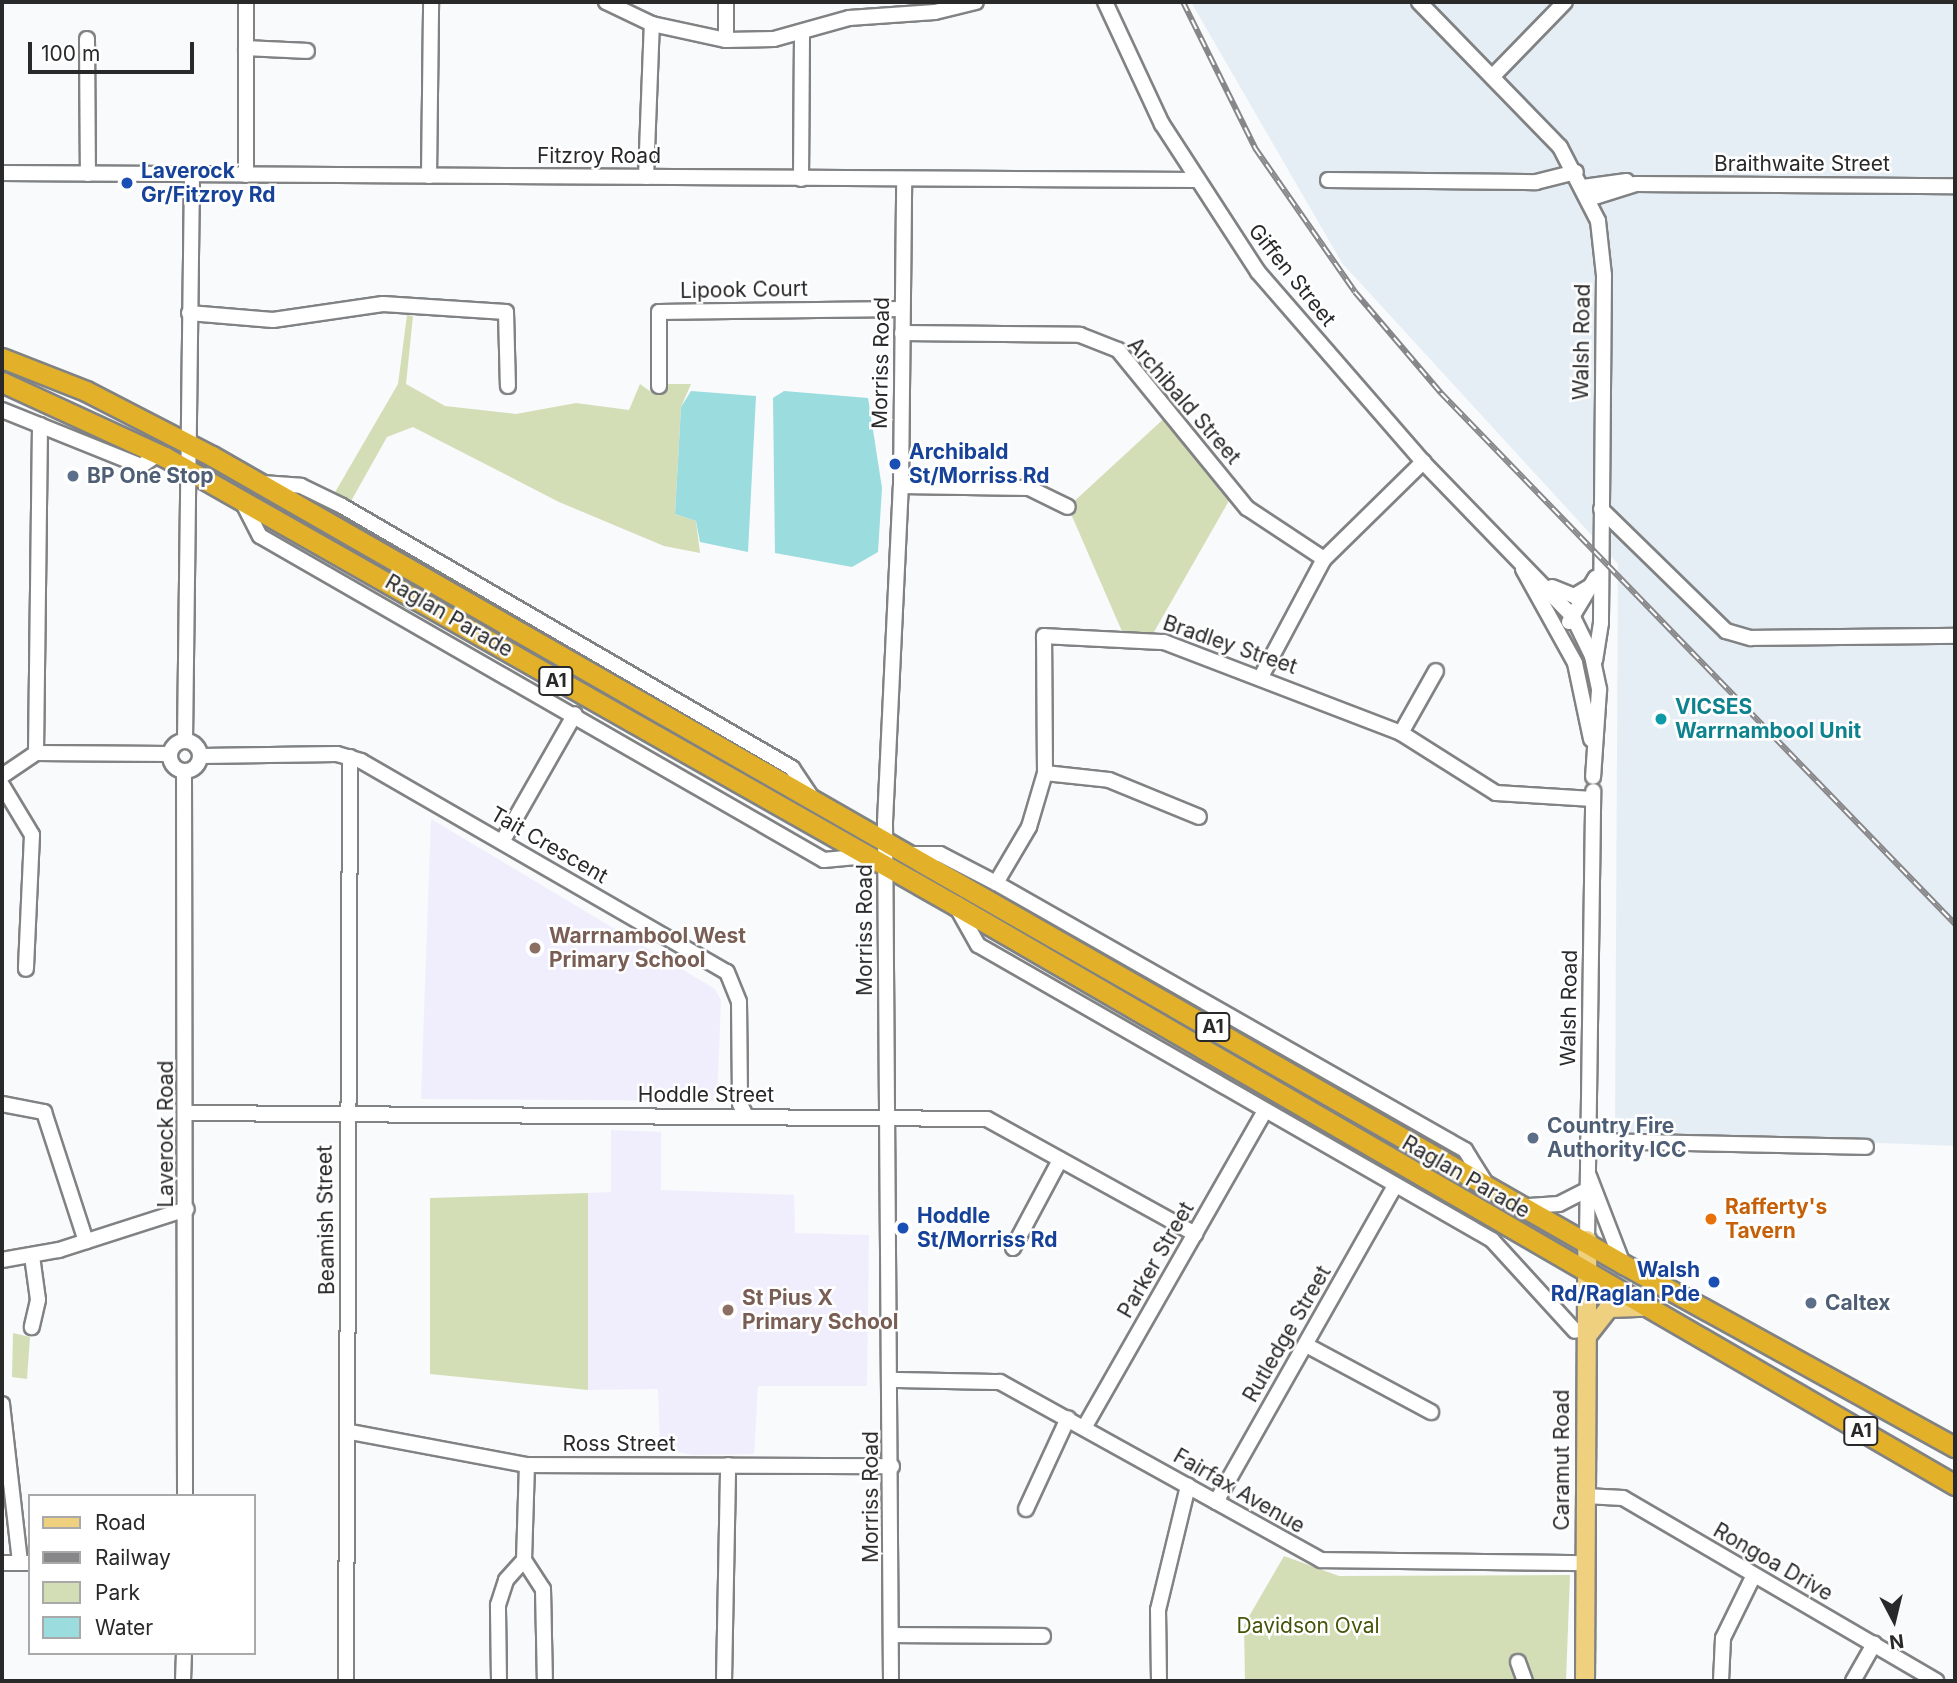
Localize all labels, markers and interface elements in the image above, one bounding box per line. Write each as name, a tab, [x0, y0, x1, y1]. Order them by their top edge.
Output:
scale bar	[32, 28, 198, 72]
text: 100 m	[41, 41, 100, 66]
street label: Fitzroy Road	[537, 143, 661, 169]
street label: Braithwaite Street	[1714, 151, 1890, 177]
place label: Laverock Gr/Fitzroy Rd	[141, 158, 275, 208]
marker: Laverock Gr/Fitzroy Rd	[119, 175, 135, 191]
street label: Giffen Street	[1243, 219, 1341, 331]
street label: Lipook Court	[680, 276, 808, 304]
street label: Walsh Road	[1568, 284, 1596, 400]
street label: Morriss Road	[867, 297, 895, 429]
street label: Archibald Street	[1122, 333, 1246, 469]
place label: Archibald St/Morriss Rd	[909, 439, 1049, 489]
marker: Archibald St/Morriss Rd	[887, 456, 903, 472]
place label: BP One Stop	[87, 463, 214, 489]
marker: BP One Stop	[65, 468, 81, 484]
street label: Raglan Parade	[381, 569, 517, 663]
street label: Bradley Street	[1160, 610, 1300, 680]
road number: A1	[537, 666, 575, 696]
place label: VICSES Warrnambool Unit	[1675, 694, 1861, 744]
marker: VICSES Warrnambool Unit	[1653, 711, 1669, 727]
street label: Tait Crescent	[486, 801, 612, 889]
street label: Morriss Road	[852, 864, 878, 996]
place label: Warrnambool West Primary School	[549, 923, 746, 973]
marker: Warrnambool West Primary School	[527, 940, 543, 956]
street label: Walsh Road	[1555, 950, 1583, 1066]
road number: A1	[1194, 1012, 1232, 1042]
street label: Laverock Road	[153, 1060, 179, 1208]
street label: Hoddle Street	[638, 1082, 774, 1108]
place label: Country Fire Authority ICC	[1547, 1113, 1687, 1163]
street label: Raglan Parade	[1398, 1130, 1534, 1224]
marker: Country Fire Authority ICC	[1525, 1130, 1541, 1146]
street label: Beamish Street	[312, 1145, 340, 1295]
place label: Rafferty's Tavern	[1725, 1194, 1827, 1244]
street label: Parker Street	[1113, 1197, 1199, 1323]
place label: Hoddle St/Morriss Rd	[917, 1203, 1057, 1253]
marker: Rafferty's Tavern	[1703, 1211, 1719, 1227]
marker: Hoddle St/Morriss Rd	[895, 1220, 911, 1236]
place label: Walsh Rd/Raglan Pde	[1551, 1257, 1700, 1307]
street label: Rutledge Street	[1238, 1261, 1336, 1407]
marker: Walsh Rd/Raglan Pde	[1706, 1274, 1722, 1290]
place label: St Pius X Primary School	[742, 1285, 898, 1335]
place label: Caltex	[1825, 1290, 1890, 1316]
marker: Caltex	[1803, 1295, 1819, 1311]
marker: St Pius X Primary School	[720, 1302, 736, 1318]
street label: Caramut Road	[1549, 1389, 1575, 1531]
road number: A1	[1842, 1415, 1880, 1446]
street label: Ross Street	[562, 1431, 676, 1457]
street label: Morriss Road	[858, 1431, 884, 1563]
street label: Fairfax Avenue	[1169, 1443, 1309, 1539]
legend	[28, 1494, 256, 1655]
text: Road	[95, 1510, 146, 1535]
street label: Rongoa Drive	[1709, 1518, 1837, 1606]
text: Railway	[95, 1545, 171, 1570]
text: Park	[95, 1580, 140, 1605]
north arrow	[1859, 1585, 1929, 1655]
park label: Davidson Oval	[1236, 1613, 1380, 1639]
text: Water	[95, 1615, 153, 1640]
text: N	[1888, 1629, 1905, 1654]

